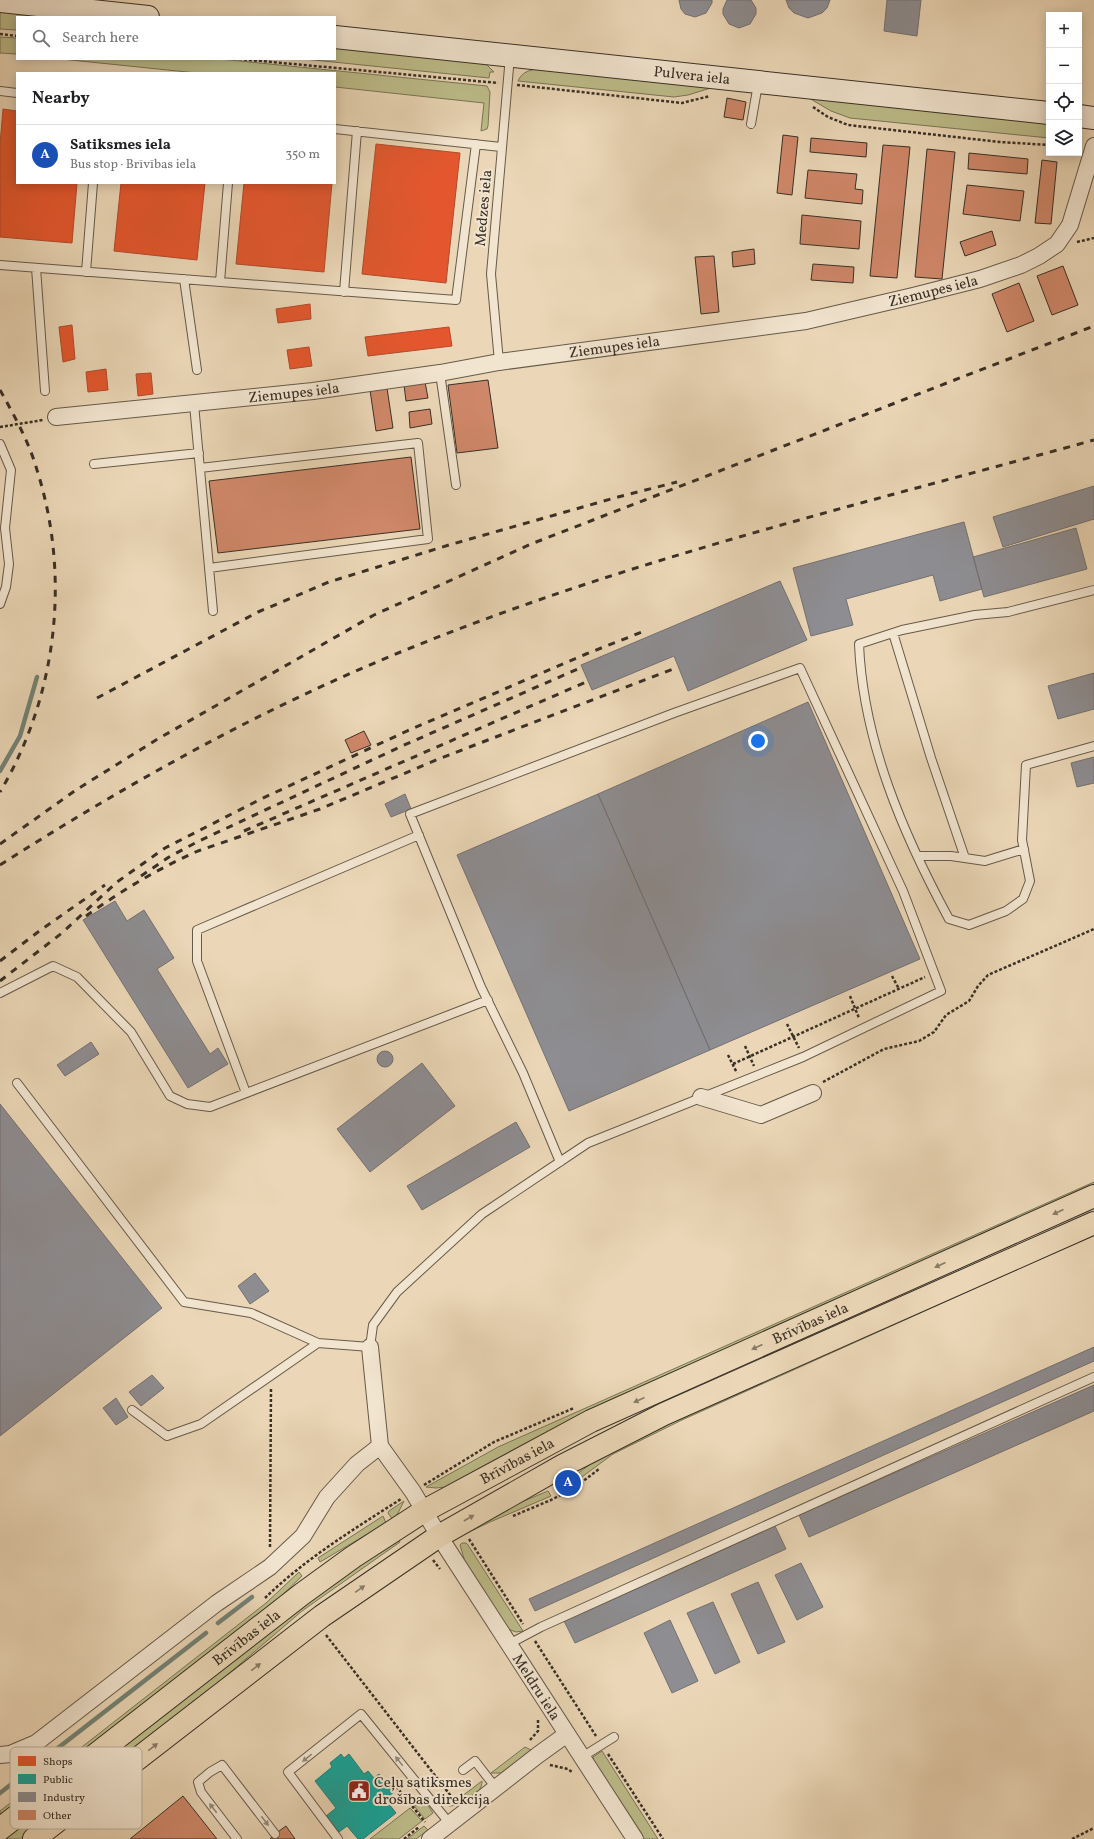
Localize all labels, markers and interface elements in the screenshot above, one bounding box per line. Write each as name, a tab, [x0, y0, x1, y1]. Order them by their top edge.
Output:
map controls	[1046, 12, 1082, 156]
button: +	[1046, 12, 1082, 48]
search box	[16, 16, 336, 60]
icon: search	[30, 27, 52, 49]
text: Search here	[62, 28, 139, 49]
button: −	[1046, 48, 1082, 84]
street label: Pulvera iela	[652, 62, 731, 91]
button: locate	[1046, 84, 1082, 120]
text: Nearby	[32, 87, 90, 110]
button: layers	[1046, 120, 1082, 156]
text: Satiksmes iela	[70, 135, 171, 156]
text: A	[40, 146, 50, 164]
text: 350 m	[285, 146, 320, 164]
text: Bus stop · Brīvības iela	[70, 156, 196, 174]
street label: Medzes iela	[471, 169, 498, 247]
street label: Ziemupes iela	[887, 271, 981, 313]
street label: Ziemupes iela	[568, 332, 661, 365]
street label: Ziemupes iela	[247, 378, 341, 409]
your location	[748, 731, 768, 751]
one-way arrow	[1053, 1209, 1064, 1215]
one-way arrow	[934, 1262, 945, 1268]
street label: Brīvības iela	[769, 1298, 852, 1351]
one-way arrow	[752, 1344, 763, 1350]
one-way arrow	[633, 1397, 644, 1403]
street label: Brīvības iela	[477, 1434, 559, 1491]
pin: A	[555, 1468, 581, 1498]
one-way arrow	[463, 1515, 475, 1522]
one-way arrow	[355, 1585, 365, 1593]
street label: Brīvības iela	[209, 1605, 286, 1672]
street label: Meldru iela	[506, 1651, 565, 1725]
one-way arrow	[250, 1663, 261, 1671]
one-way arrow	[148, 1742, 159, 1751]
legend	[10, 1747, 142, 1829]
one-way arrow	[301, 1753, 312, 1762]
text: Shops	[43, 1755, 73, 1770]
one-way arrow	[395, 1755, 403, 1766]
text: Public	[43, 1773, 73, 1788]
place label: Ceļu satiksmes drošības direkcija	[374, 1773, 490, 1811]
public building icon: Ceļu satiksmes drošības direkcija	[346, 1778, 372, 1804]
text: Industry	[43, 1791, 85, 1806]
one-way arrow	[209, 1803, 217, 1814]
text: Other	[43, 1809, 72, 1824]
one-way arrow	[260, 1815, 269, 1826]

